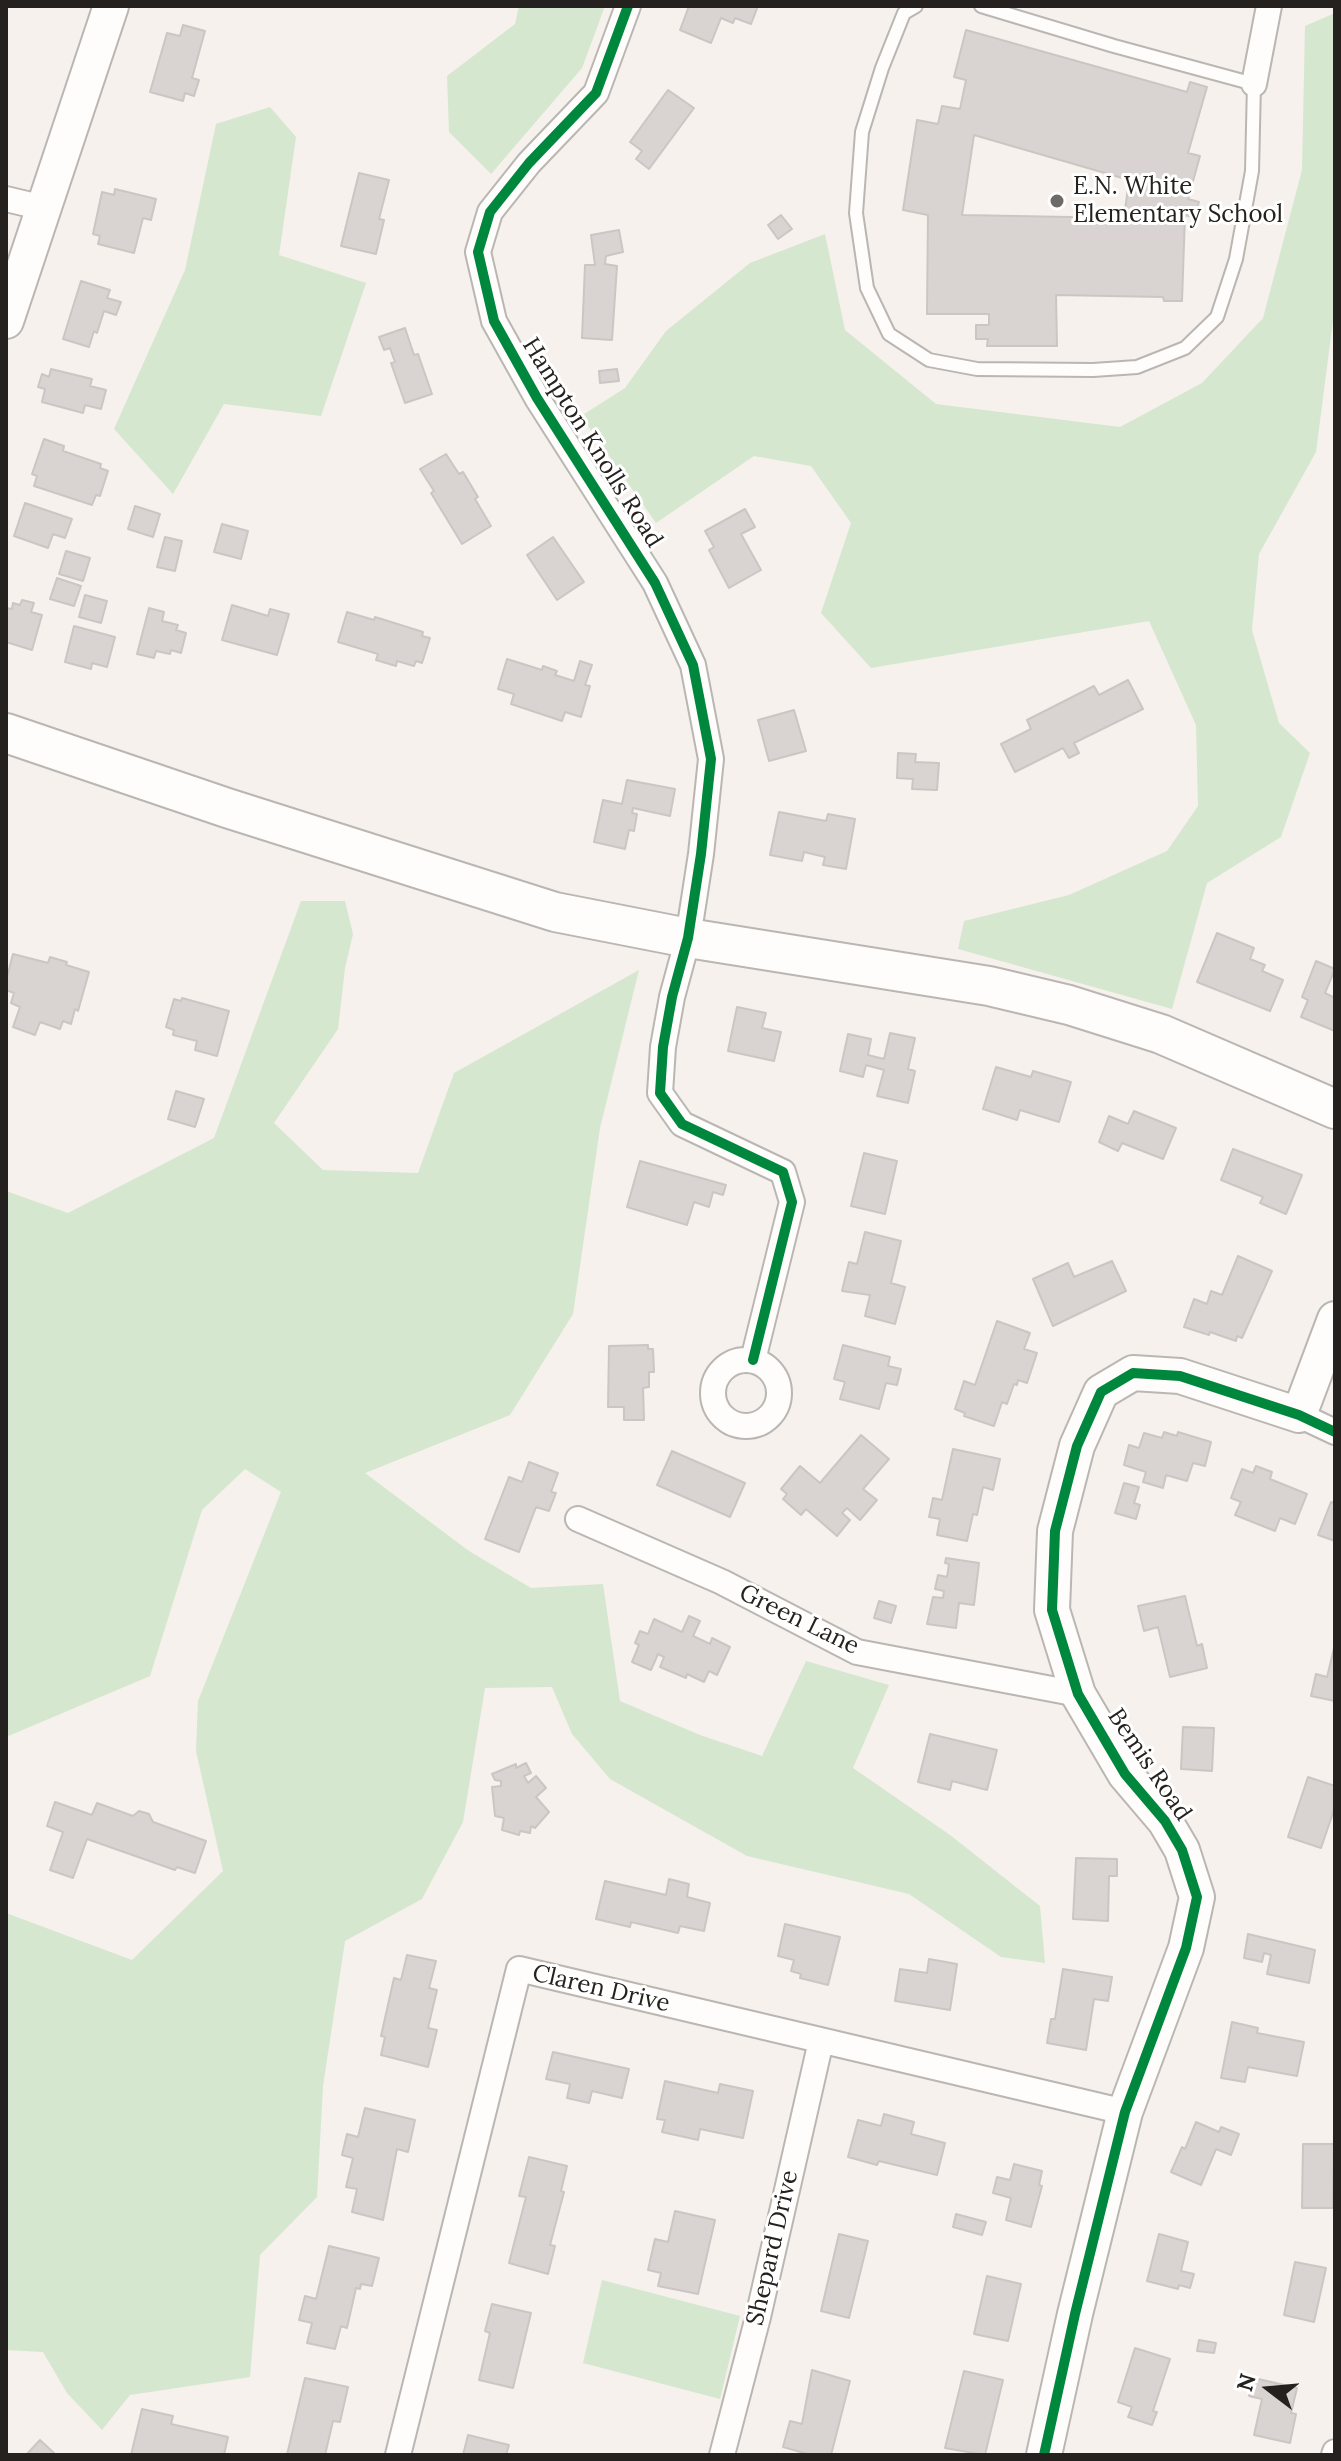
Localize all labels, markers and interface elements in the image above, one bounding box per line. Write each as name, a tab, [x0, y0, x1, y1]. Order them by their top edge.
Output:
place label: E.N. White Elementary School	[1073, 173, 1283, 229]
marker: E.N. White Elementary School	[1048, 192, 1066, 210]
street label: Hampton Knolls Road	[516, 333, 668, 553]
street label: Green Lane	[734, 1579, 864, 1661]
street label: Bemis Road	[1101, 1703, 1197, 1827]
street label: Claren Drive	[530, 1959, 672, 2019]
street label: Shepard Drive	[741, 2167, 805, 2329]
north arrow	[1229, 2349, 1309, 2429]
text: N	[1230, 2370, 1262, 2394]

